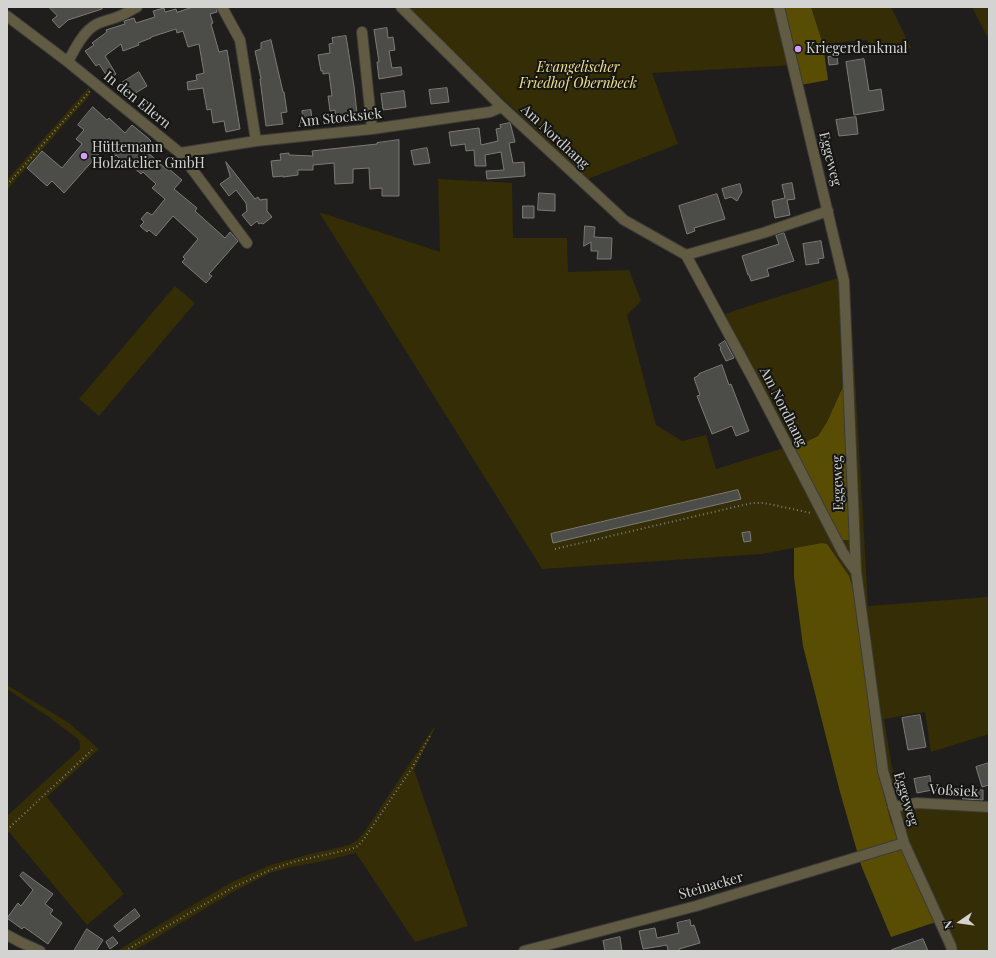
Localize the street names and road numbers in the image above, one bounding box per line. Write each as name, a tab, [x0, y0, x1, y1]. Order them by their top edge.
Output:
street label: In den Ellern	[100, 68, 174, 132]
street label: Am Nordhang	[517, 101, 593, 173]
street label: Am Stocksiek	[297, 105, 383, 131]
street label: Eggeweg	[815, 130, 845, 188]
street label: Am Nordhang	[756, 364, 810, 450]
street label: Eggeweg	[829, 455, 847, 511]
street label: Eggeweg	[890, 770, 922, 828]
street label: Voßsiek	[929, 781, 979, 801]
street label: Steinacker	[677, 869, 745, 903]

